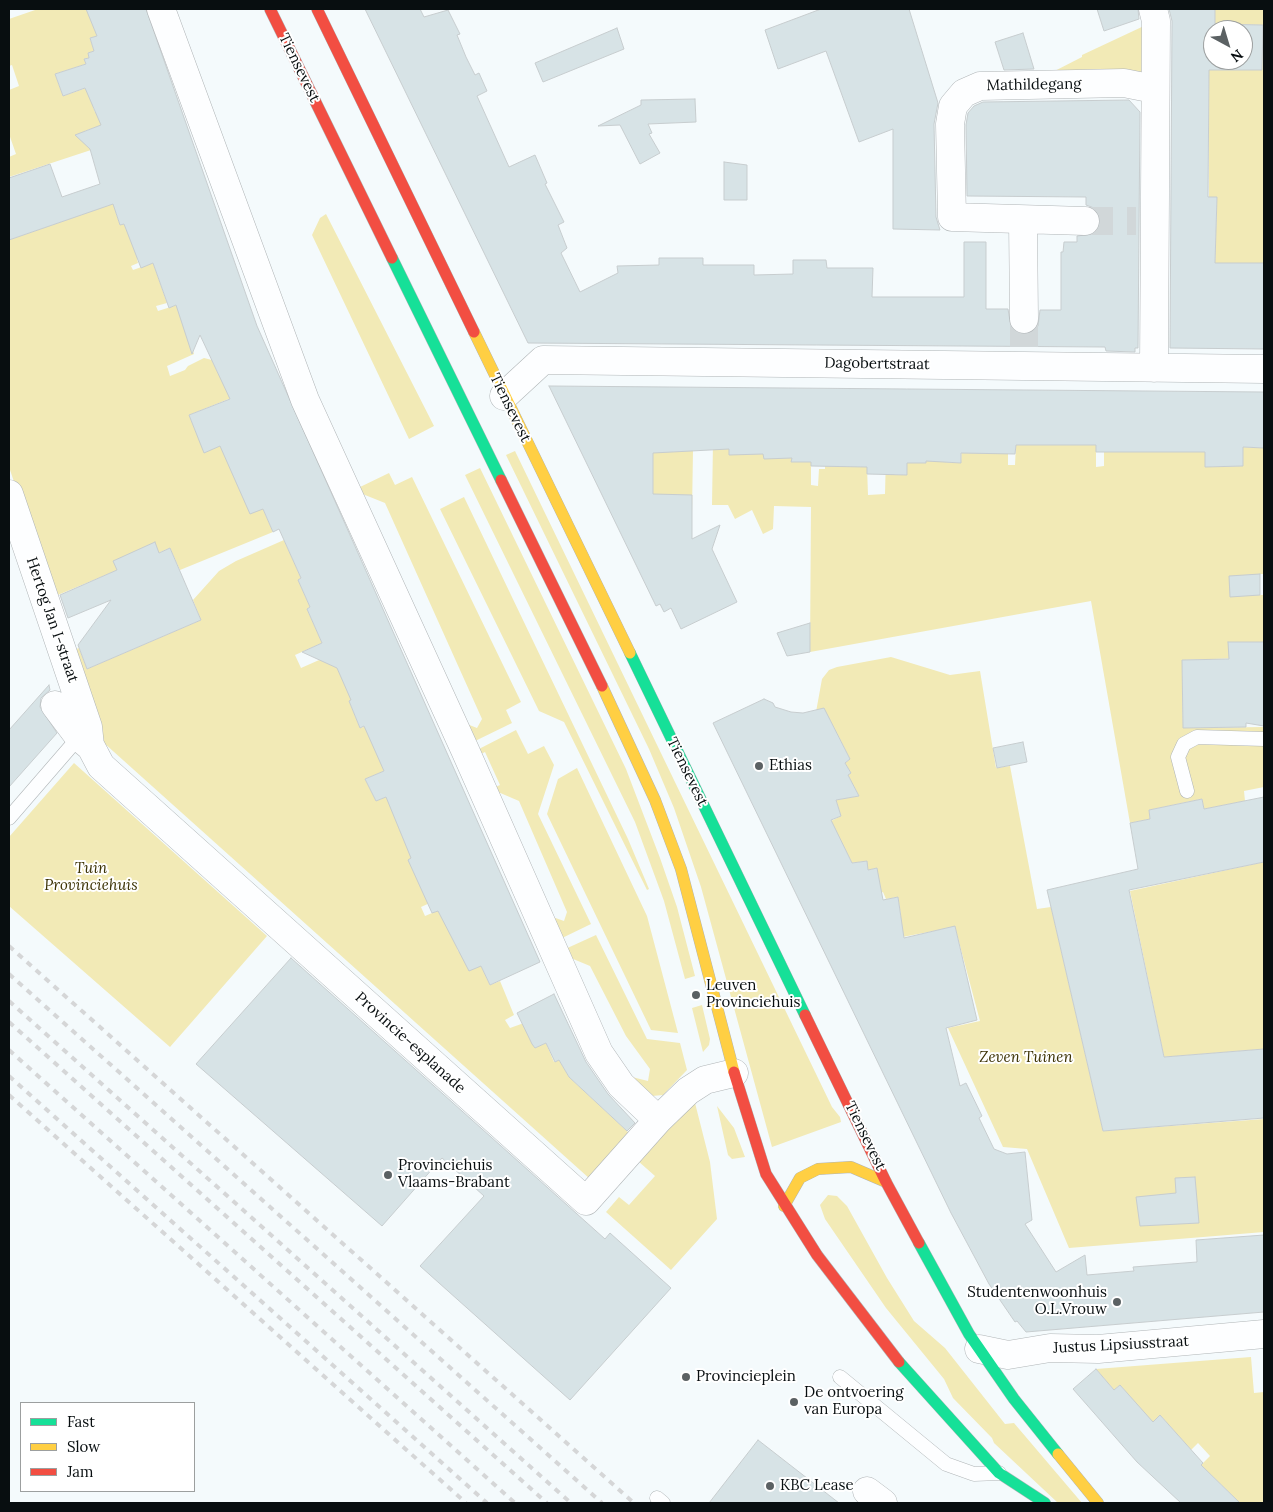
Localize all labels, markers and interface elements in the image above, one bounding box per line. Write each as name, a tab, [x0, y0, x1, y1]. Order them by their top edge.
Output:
north arrow	[1203, 20, 1253, 70]
street label: Tiensevest	[275, 31, 323, 105]
text: N	[1227, 45, 1247, 66]
street label: Mathildegang	[986, 75, 1082, 95]
street label: Dagobertstraat	[824, 354, 930, 374]
street label: Tiensevest	[486, 371, 534, 445]
street label: Hertog Jan I-straat	[22, 555, 82, 685]
street label: Tiensevest	[663, 735, 711, 809]
place label: Ethias	[769, 757, 812, 775]
marker: Ethias	[753, 760, 765, 772]
park label: Tuin Provinciehuis	[44, 860, 138, 895]
place label: Leuven Provinciehuis	[706, 977, 800, 1012]
street label: Provincie-esplanade	[351, 989, 469, 1097]
marker: Leuven Provinciehuis	[690, 989, 702, 1001]
park label: Zeven Tuinen	[979, 1049, 1073, 1067]
street label: Tiensevest	[841, 1099, 889, 1173]
place label: Provinciehuis Vlaams-Brabant	[398, 1157, 510, 1192]
marker: Provinciehuis Vlaams-Brabant	[382, 1169, 394, 1181]
place label: Studentenwoonhuis O.L.Vrouw	[967, 1284, 1107, 1319]
marker: Studentenwoonhuis O.L.Vrouw	[1111, 1296, 1123, 1308]
street label: Justus Lipsiusstraat	[1052, 1332, 1190, 1358]
place label: Provincieplein	[696, 1368, 796, 1386]
marker: Provincieplein	[680, 1371, 692, 1383]
place label: De ontvoering van Europa	[804, 1384, 904, 1419]
marker: De ontvoering van Europa	[788, 1396, 800, 1408]
legend	[20, 1402, 195, 1492]
text: Fast	[67, 1412, 95, 1431]
text: Slow	[67, 1437, 100, 1456]
text: Jam	[67, 1462, 94, 1481]
place label: KBC Lease	[780, 1477, 854, 1495]
marker: KBC Lease	[764, 1480, 776, 1492]

